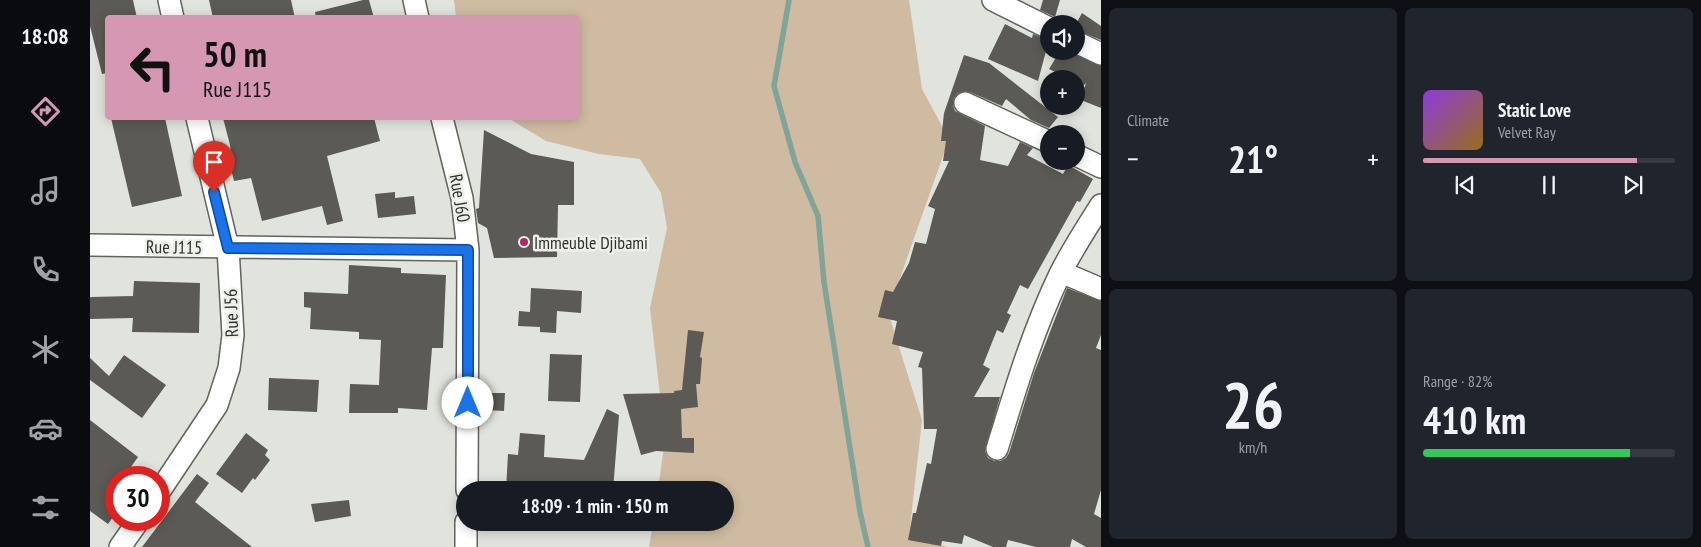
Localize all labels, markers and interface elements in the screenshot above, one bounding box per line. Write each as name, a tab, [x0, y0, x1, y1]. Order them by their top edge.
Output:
map controls	[1040, 15, 1085, 170]
button: sound	[1040, 15, 1085, 60]
text: 18:08	[21, 22, 69, 50]
text: 50 m	[203, 31, 267, 77]
icon: left	[120, 35, 185, 100]
button: +	[1040, 70, 1085, 115]
text: Rue J115	[203, 75, 272, 103]
icon: directions	[28, 94, 63, 129]
text: Static Love	[1498, 98, 1571, 122]
text: Climate	[1127, 110, 1169, 130]
text: Velvet Ray	[1498, 122, 1556, 142]
button: −	[1040, 125, 1085, 170]
text: 21°	[1228, 134, 1278, 183]
text: −	[1127, 140, 1139, 177]
text: +	[1367, 140, 1379, 177]
pin	[193, 141, 235, 192]
icon: arrive	[200, 148, 228, 176]
icon: previous	[1451, 171, 1479, 199]
icon: pause	[1535, 171, 1563, 199]
icon: next	[1619, 171, 1647, 199]
street label: Rue J60	[444, 172, 476, 224]
icon: music	[28, 173, 63, 208]
place label: Immeuble Djibami	[534, 231, 648, 254]
street label: Rue J115	[146, 235, 202, 259]
marker: Immeuble Djibami	[518, 236, 530, 248]
icon: phone	[28, 252, 63, 287]
street label: Rue J56	[219, 288, 243, 338]
icon: climate	[28, 332, 63, 367]
text: 26	[1222, 362, 1284, 446]
text: Range · 82%	[1423, 371, 1492, 391]
position arrow	[441, 376, 493, 428]
text: 410 km	[1423, 395, 1526, 444]
icon: car	[28, 411, 63, 446]
text: km/h	[1239, 437, 1267, 457]
speed limit sign: 30	[105, 466, 170, 531]
icon: filters	[28, 490, 63, 525]
text: 18:09 · 1 min · 150 m	[522, 494, 668, 518]

